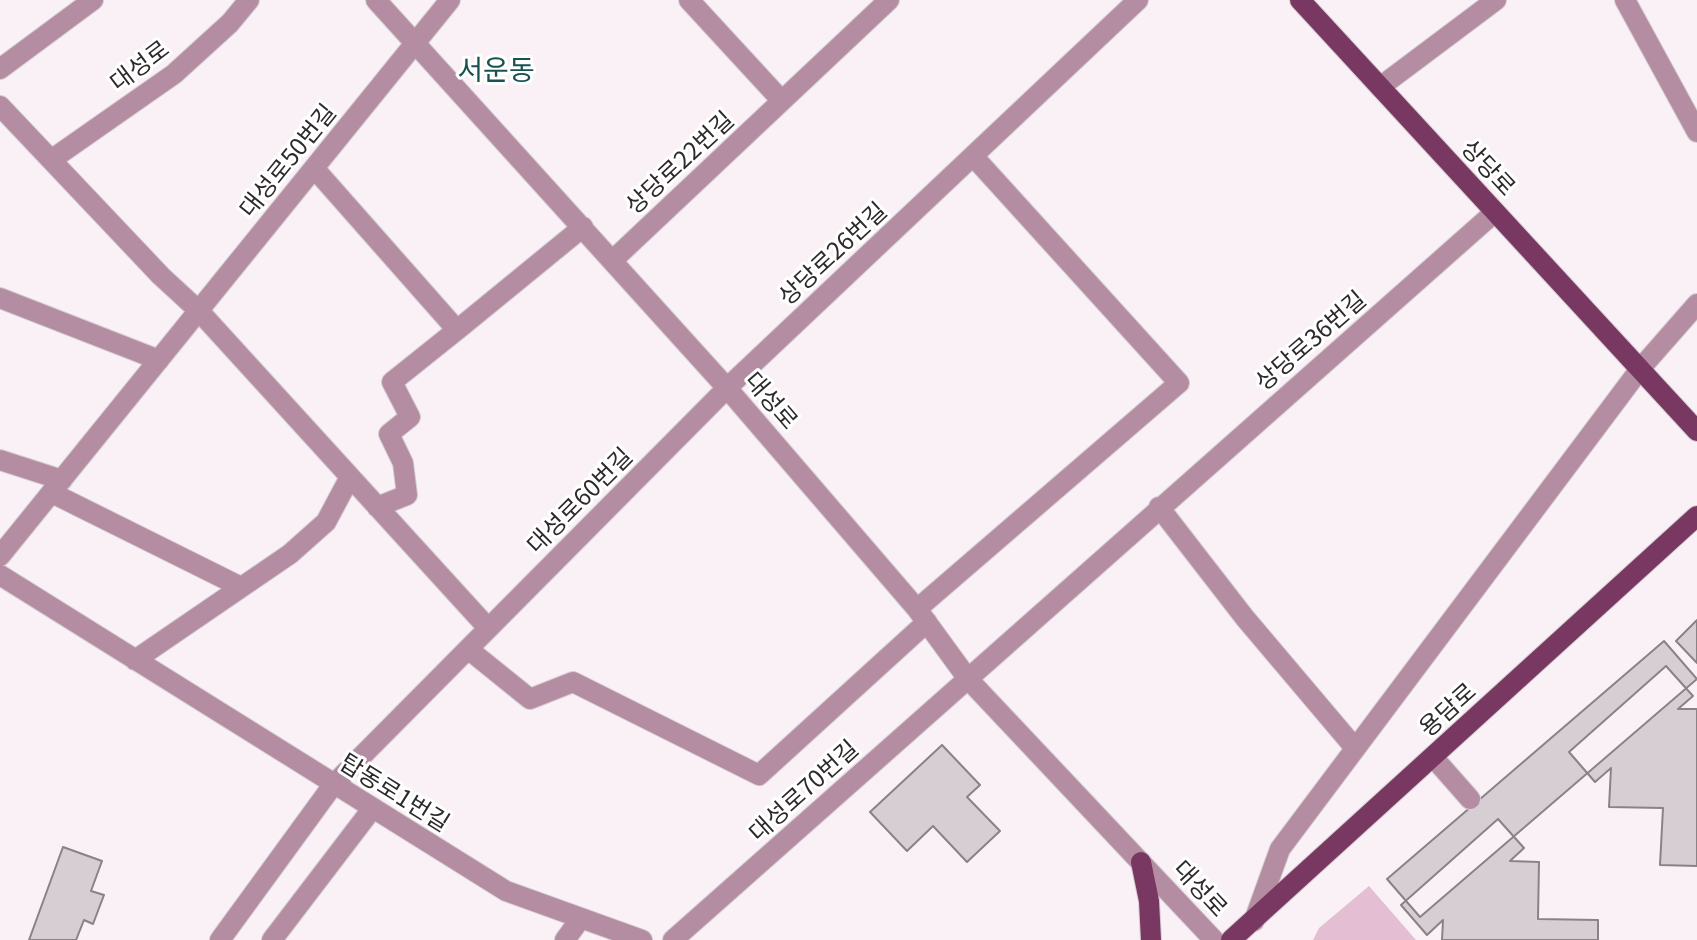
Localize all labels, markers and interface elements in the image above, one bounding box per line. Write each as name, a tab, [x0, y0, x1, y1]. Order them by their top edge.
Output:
street label: 대성로	[104, 34, 174, 96]
district label: 서운동	[457, 52, 535, 86]
street label: 대성로50번길	[233, 98, 341, 222]
street label: 상당로22번길	[619, 105, 739, 219]
street label: 상당로	[1456, 133, 1522, 201]
street label: 상당로26번길	[772, 196, 892, 310]
street label: 상당로36번길	[1249, 284, 1371, 396]
street label: 대성로	[739, 366, 805, 434]
street label: 대성로60번길	[520, 441, 638, 559]
street label: 용담로	[1413, 676, 1481, 742]
street label: 대성로70번길	[742, 733, 864, 847]
street label: 탑동로1번길	[335, 747, 455, 837]
street label: 대성로	[1168, 854, 1234, 922]

